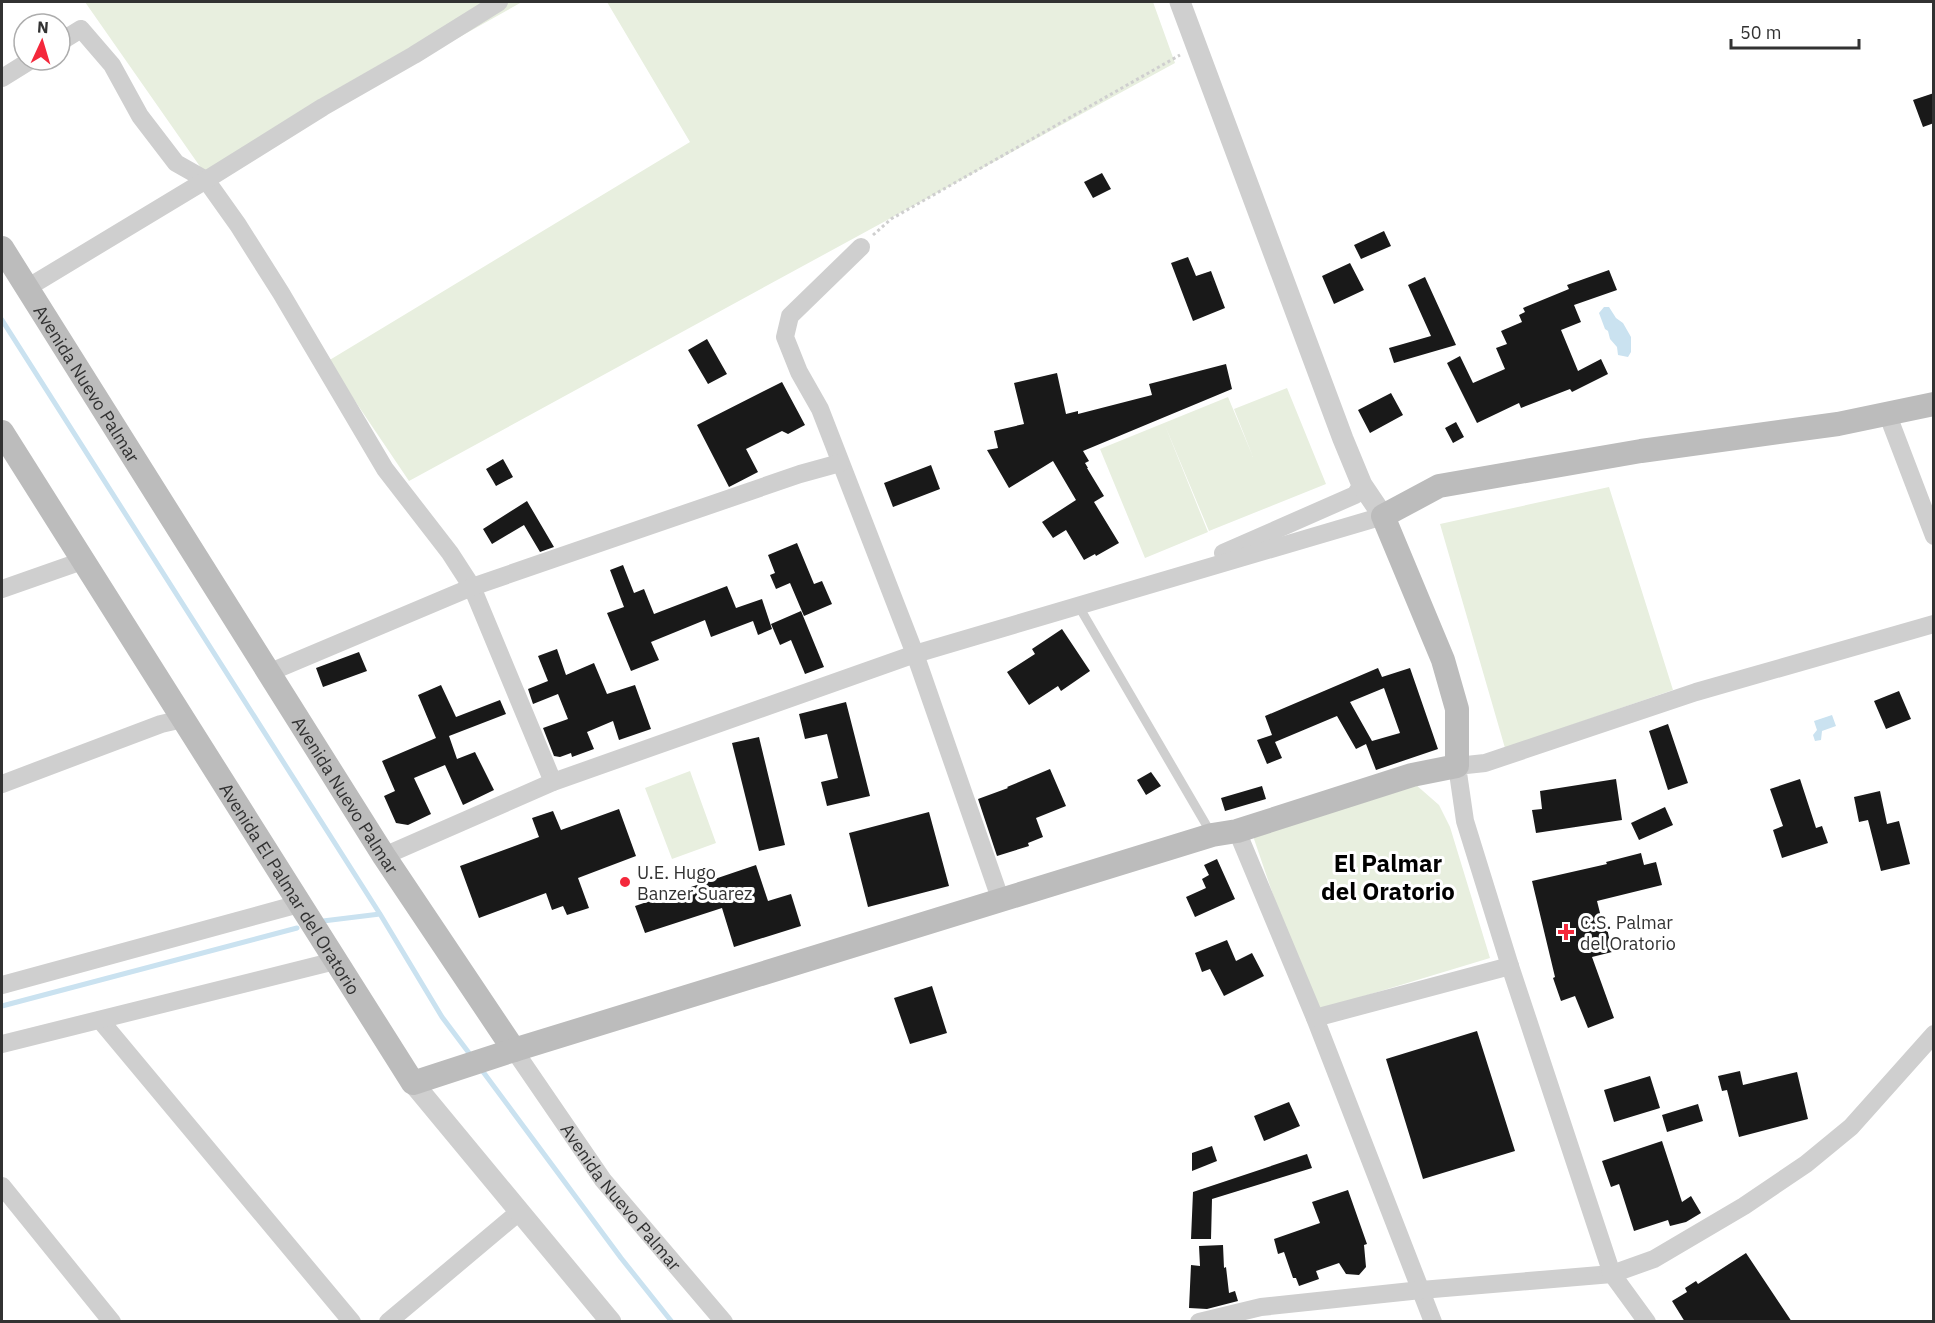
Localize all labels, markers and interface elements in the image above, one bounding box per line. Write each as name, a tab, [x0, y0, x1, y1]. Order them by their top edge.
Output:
north arrow	[12, 12, 72, 72]
scale bar	[1731, 12, 1858, 50]
text: N	[37, 17, 50, 37]
text: 50 m	[1740, 21, 1782, 44]
street label: Avenida Nuevo Palmar	[29, 300, 145, 467]
street label: Avenida Nuevo Palmar	[288, 712, 404, 878]
street label: Avenida El Palmar del Oratorio	[215, 778, 366, 999]
district label: El Palmar del Oratorio	[1321, 847, 1455, 907]
place label: U.E. Hugo Banzer Suarez	[637, 861, 752, 905]
marker: U.E. Hugo Banzer Suarez	[618, 875, 632, 889]
place label: C.S. Palmar del Oratorio	[1580, 911, 1676, 955]
marker: C.S. Palmar del Oratorio	[1557, 923, 1575, 941]
street label: Avenida Nuevo Palmar	[556, 1119, 687, 1276]

